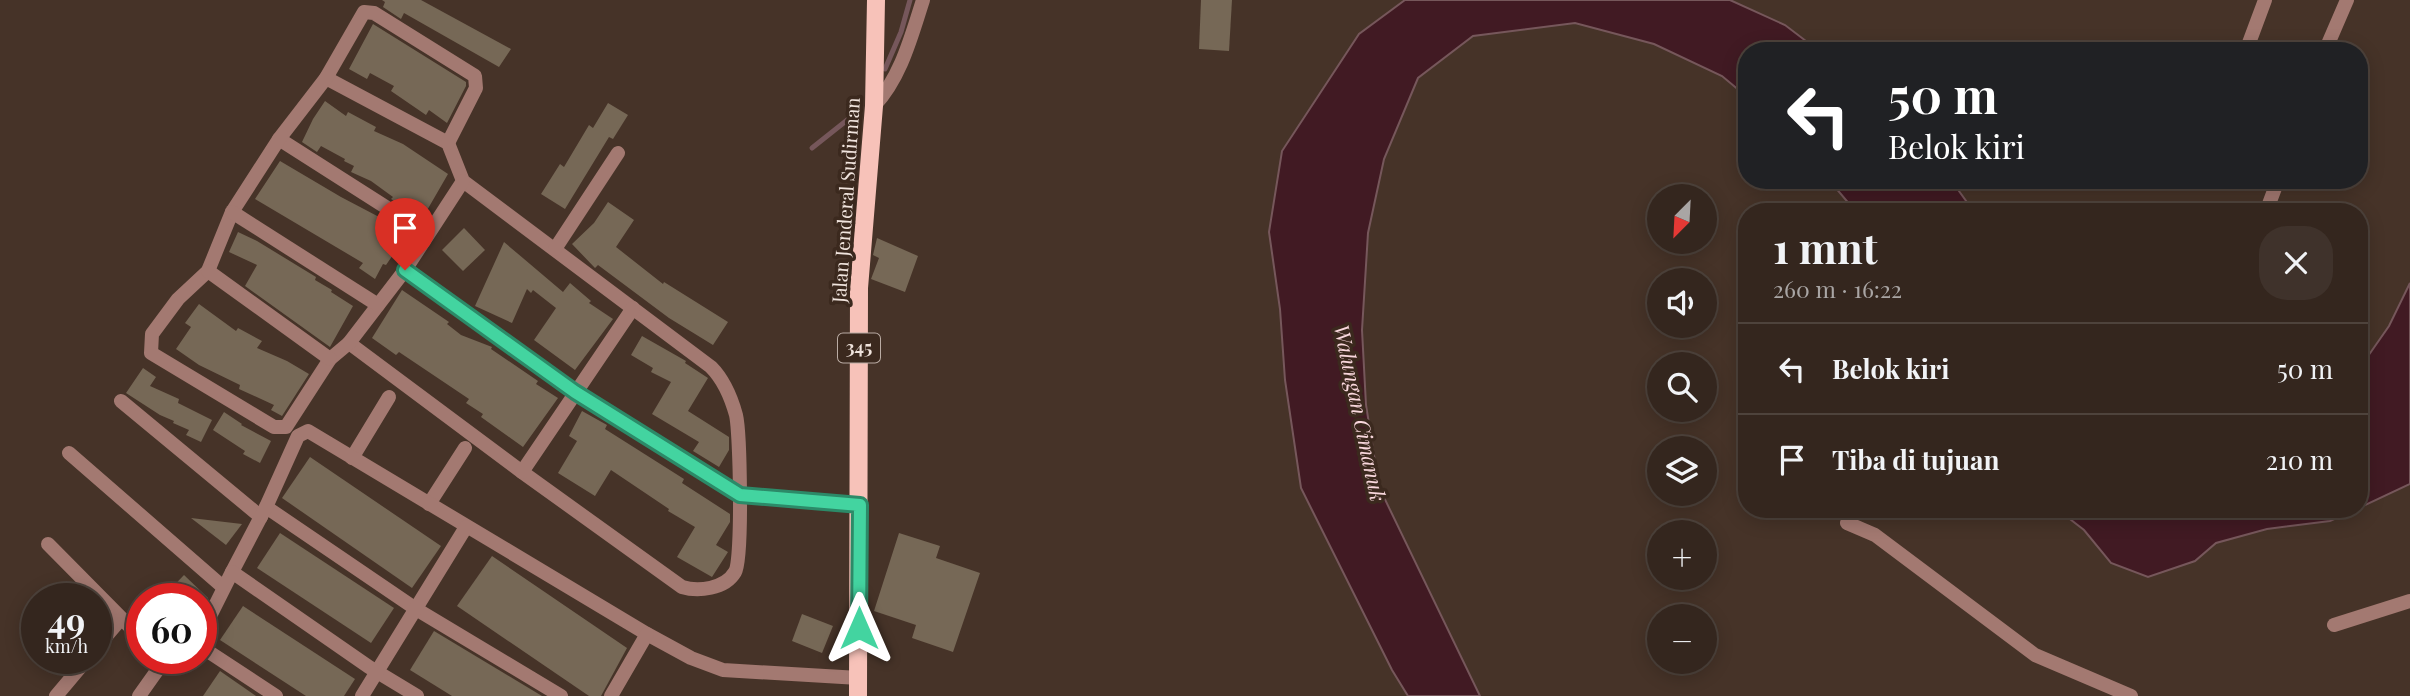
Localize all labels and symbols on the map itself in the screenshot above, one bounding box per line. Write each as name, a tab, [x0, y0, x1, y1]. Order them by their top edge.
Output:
street label: Jalan Jenderal Sudirman	[825, 96, 865, 304]
north arrow	[1647, 184, 1717, 254]
pin	[375, 198, 435, 270]
water label: Walungan Cimanuk	[1329, 322, 1393, 504]
road number: 345	[838, 334, 880, 362]
speed limit sign: 60	[126, 583, 217, 674]
position arrow	[822, 591, 896, 665]

